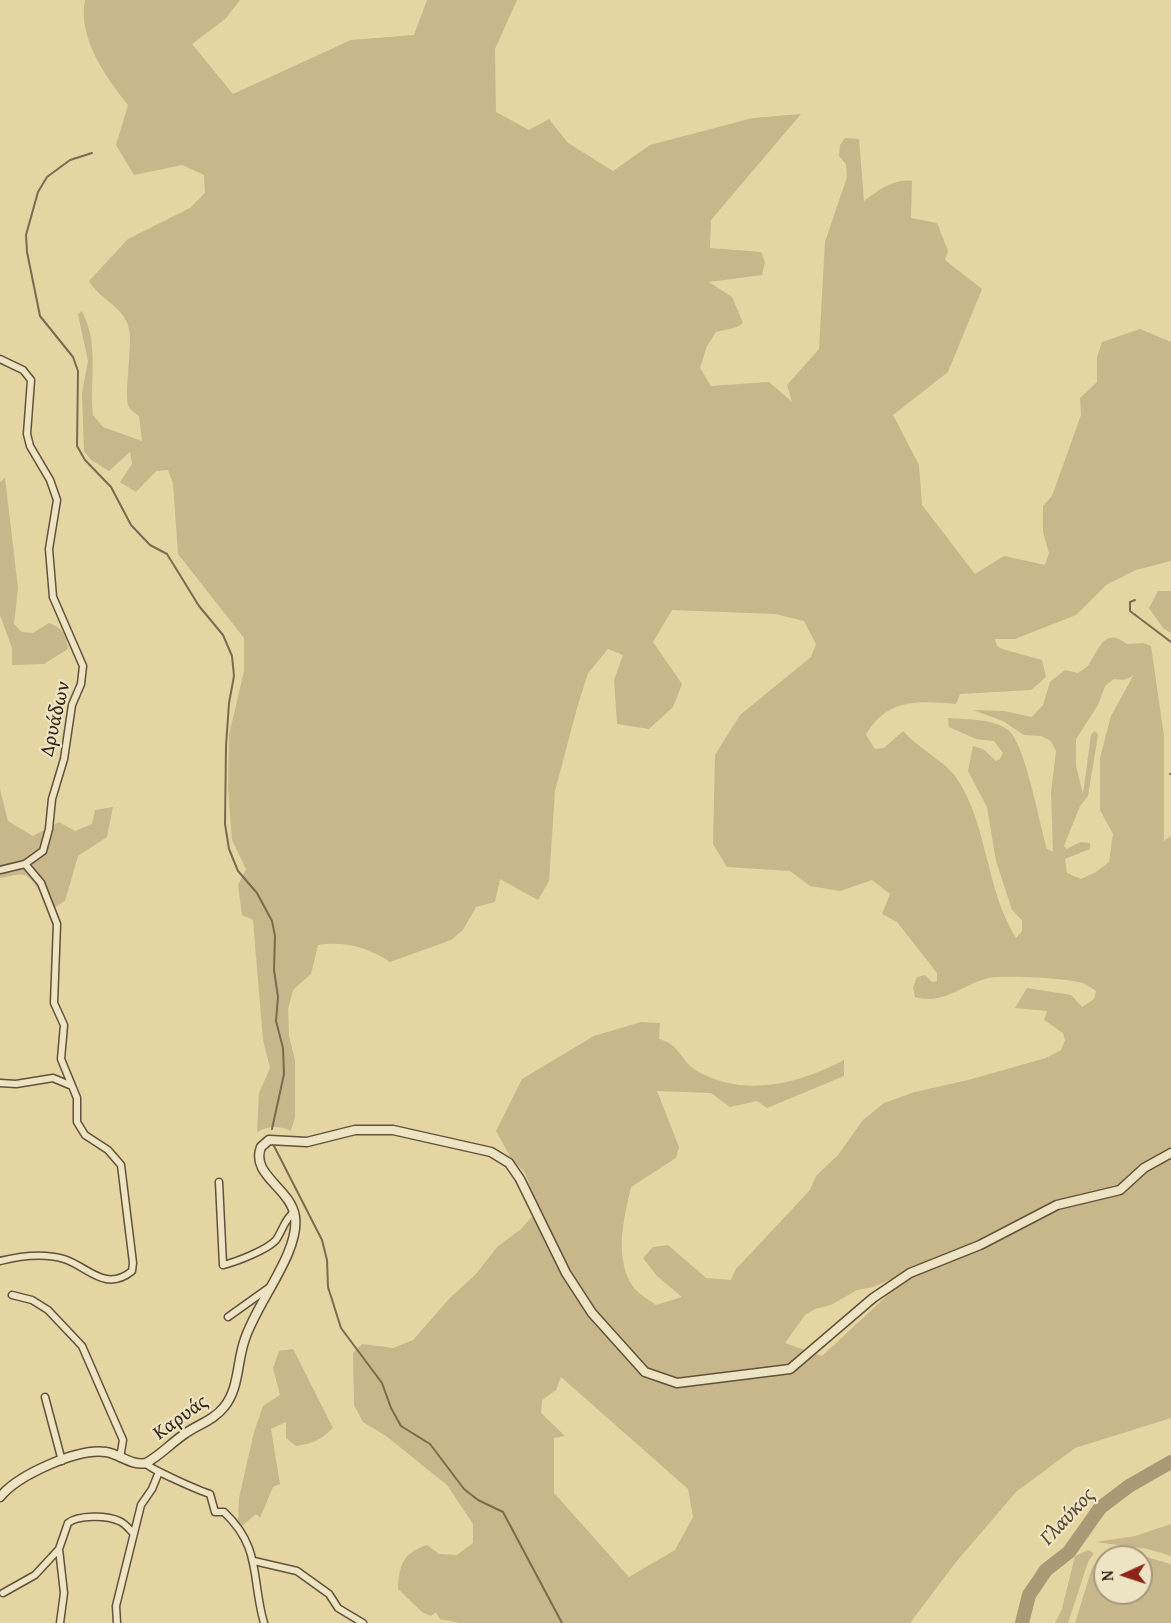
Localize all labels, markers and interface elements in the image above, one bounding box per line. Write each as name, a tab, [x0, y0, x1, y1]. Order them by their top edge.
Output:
street label: Δρυάδων	[36, 679, 76, 759]
street label: Καρυάς	[149, 1390, 213, 1446]
water label: Γλαύκος	[1035, 1483, 1101, 1551]
north arrow	[1093, 1545, 1153, 1605]
text: N	[1095, 1570, 1119, 1582]

